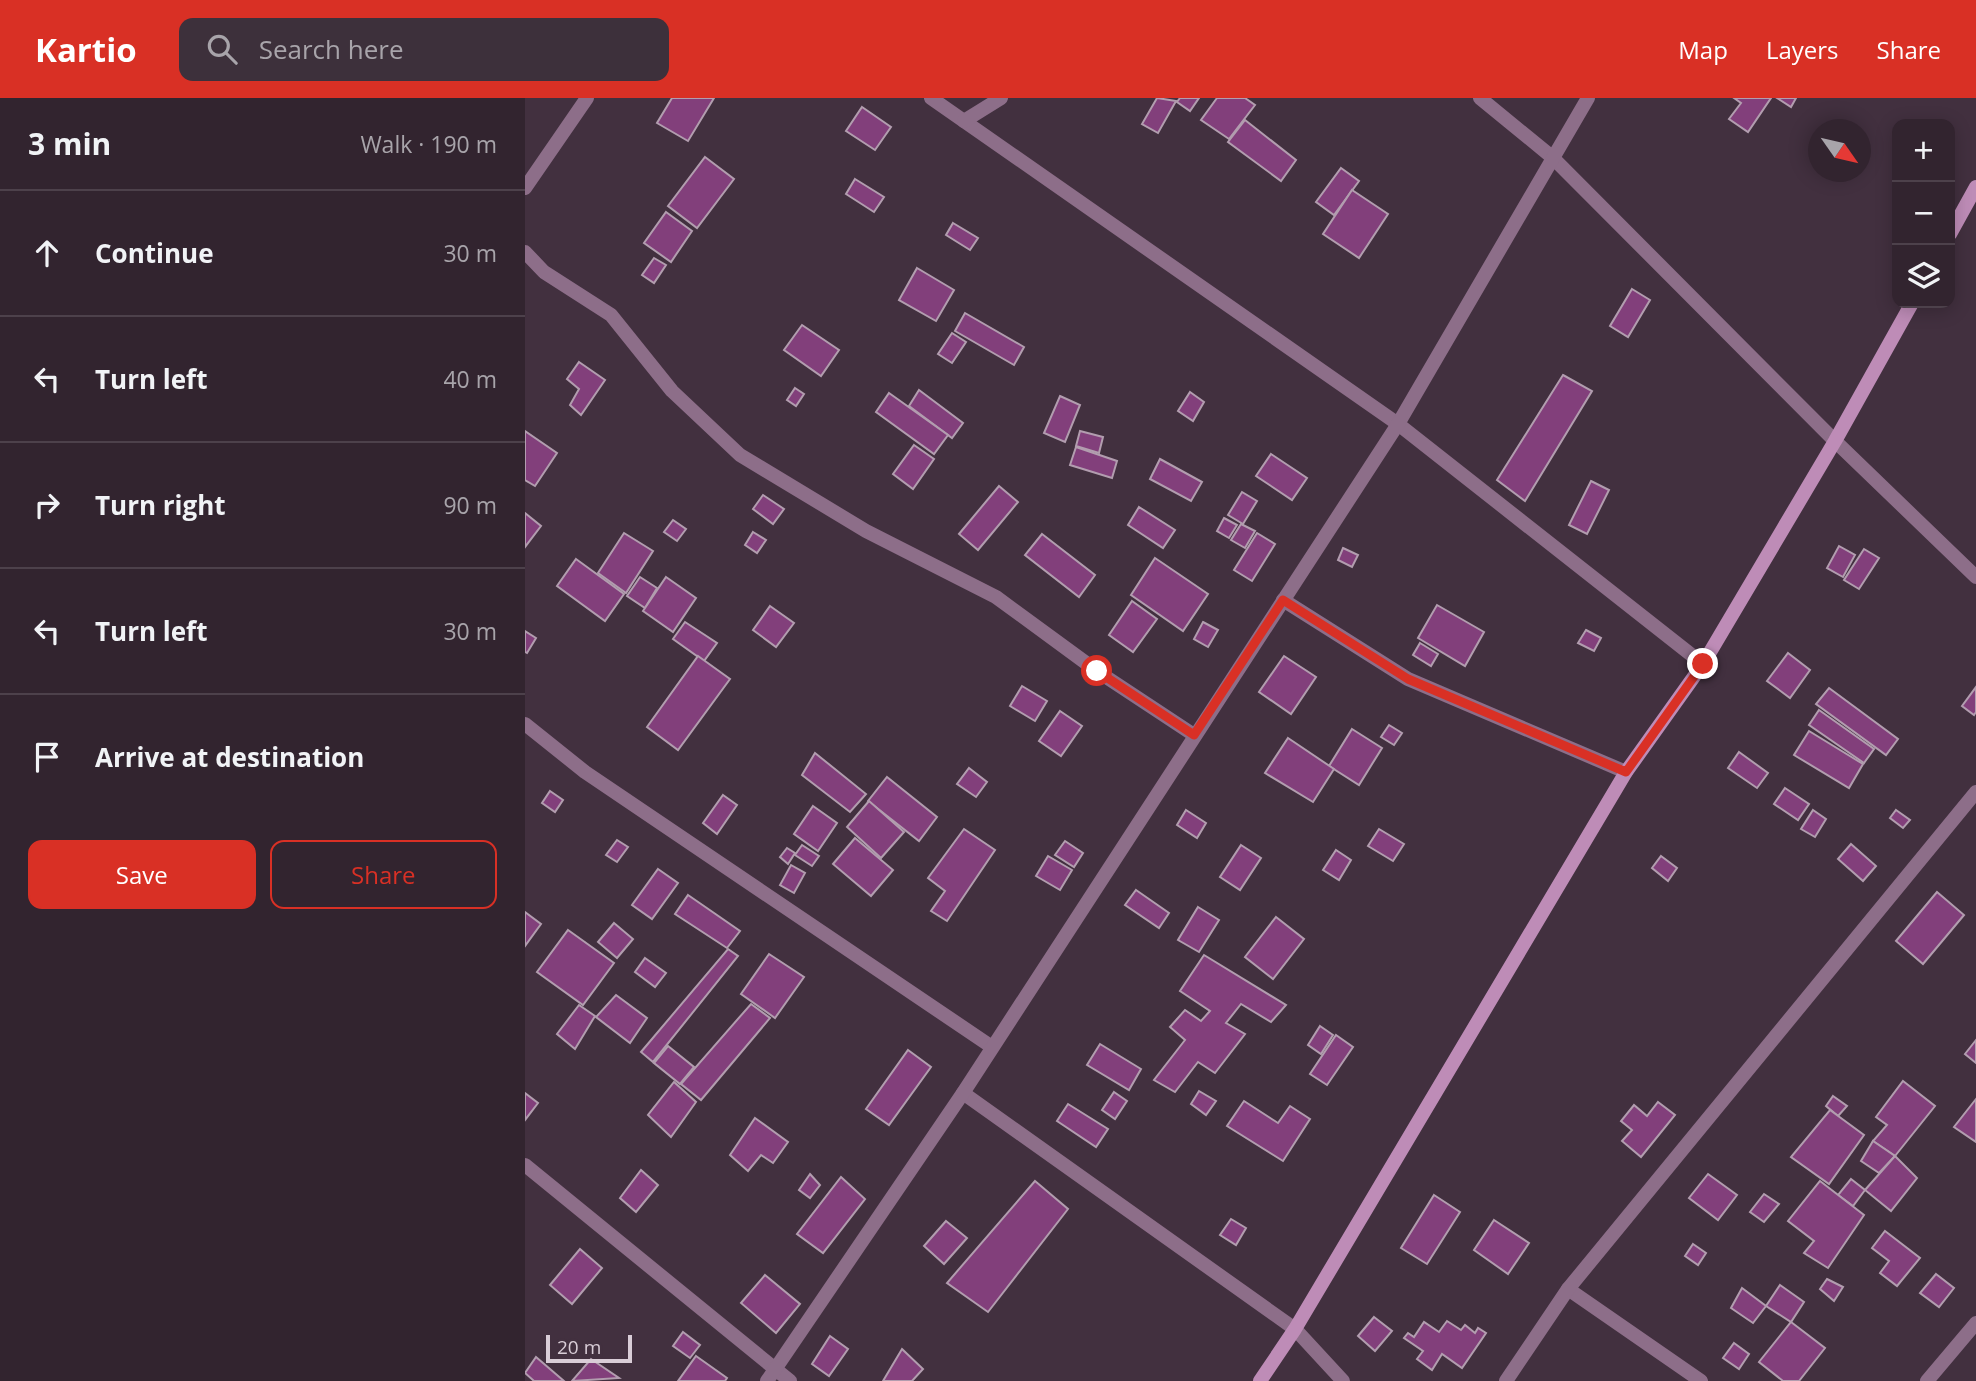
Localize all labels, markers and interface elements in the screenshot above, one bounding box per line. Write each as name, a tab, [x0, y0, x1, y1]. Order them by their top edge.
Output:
search box	[179, 18, 669, 81]
text: Kartio	[35, 27, 137, 72]
icon: search	[203, 30, 241, 68]
text: Search here	[259, 31, 404, 67]
text: Map	[1678, 33, 1728, 66]
text: Layers	[1766, 33, 1839, 66]
text: Share	[1877, 33, 1941, 66]
north arrow	[1808, 119, 1871, 182]
map controls	[1892, 119, 1955, 308]
button: +	[1892, 119, 1955, 182]
text: 3 min	[28, 123, 111, 164]
text: Walk · 190 m	[360, 128, 497, 160]
button: −	[1892, 182, 1955, 245]
icon: ahead	[28, 234, 66, 272]
text: Continue	[95, 235, 214, 271]
text: 30 m	[443, 237, 497, 269]
button: layers	[1892, 245, 1955, 308]
icon: left	[28, 360, 66, 398]
text: Turn left	[95, 361, 207, 397]
text: 40 m	[443, 363, 497, 395]
icon: right	[28, 486, 66, 524]
text: Turn right	[95, 487, 226, 523]
text: 90 m	[443, 489, 497, 521]
icon: left	[28, 612, 66, 650]
text: Turn left	[95, 613, 207, 649]
text: 30 m	[443, 615, 497, 647]
route end	[1687, 648, 1718, 679]
route start	[1081, 655, 1112, 686]
icon: arrive	[28, 738, 66, 776]
text: Arrive at destination	[95, 739, 364, 775]
button: Save	[28, 840, 256, 909]
button: Share	[270, 840, 497, 909]
scale bar	[546, 1332, 632, 1364]
text: 20 m	[557, 1334, 601, 1360]

